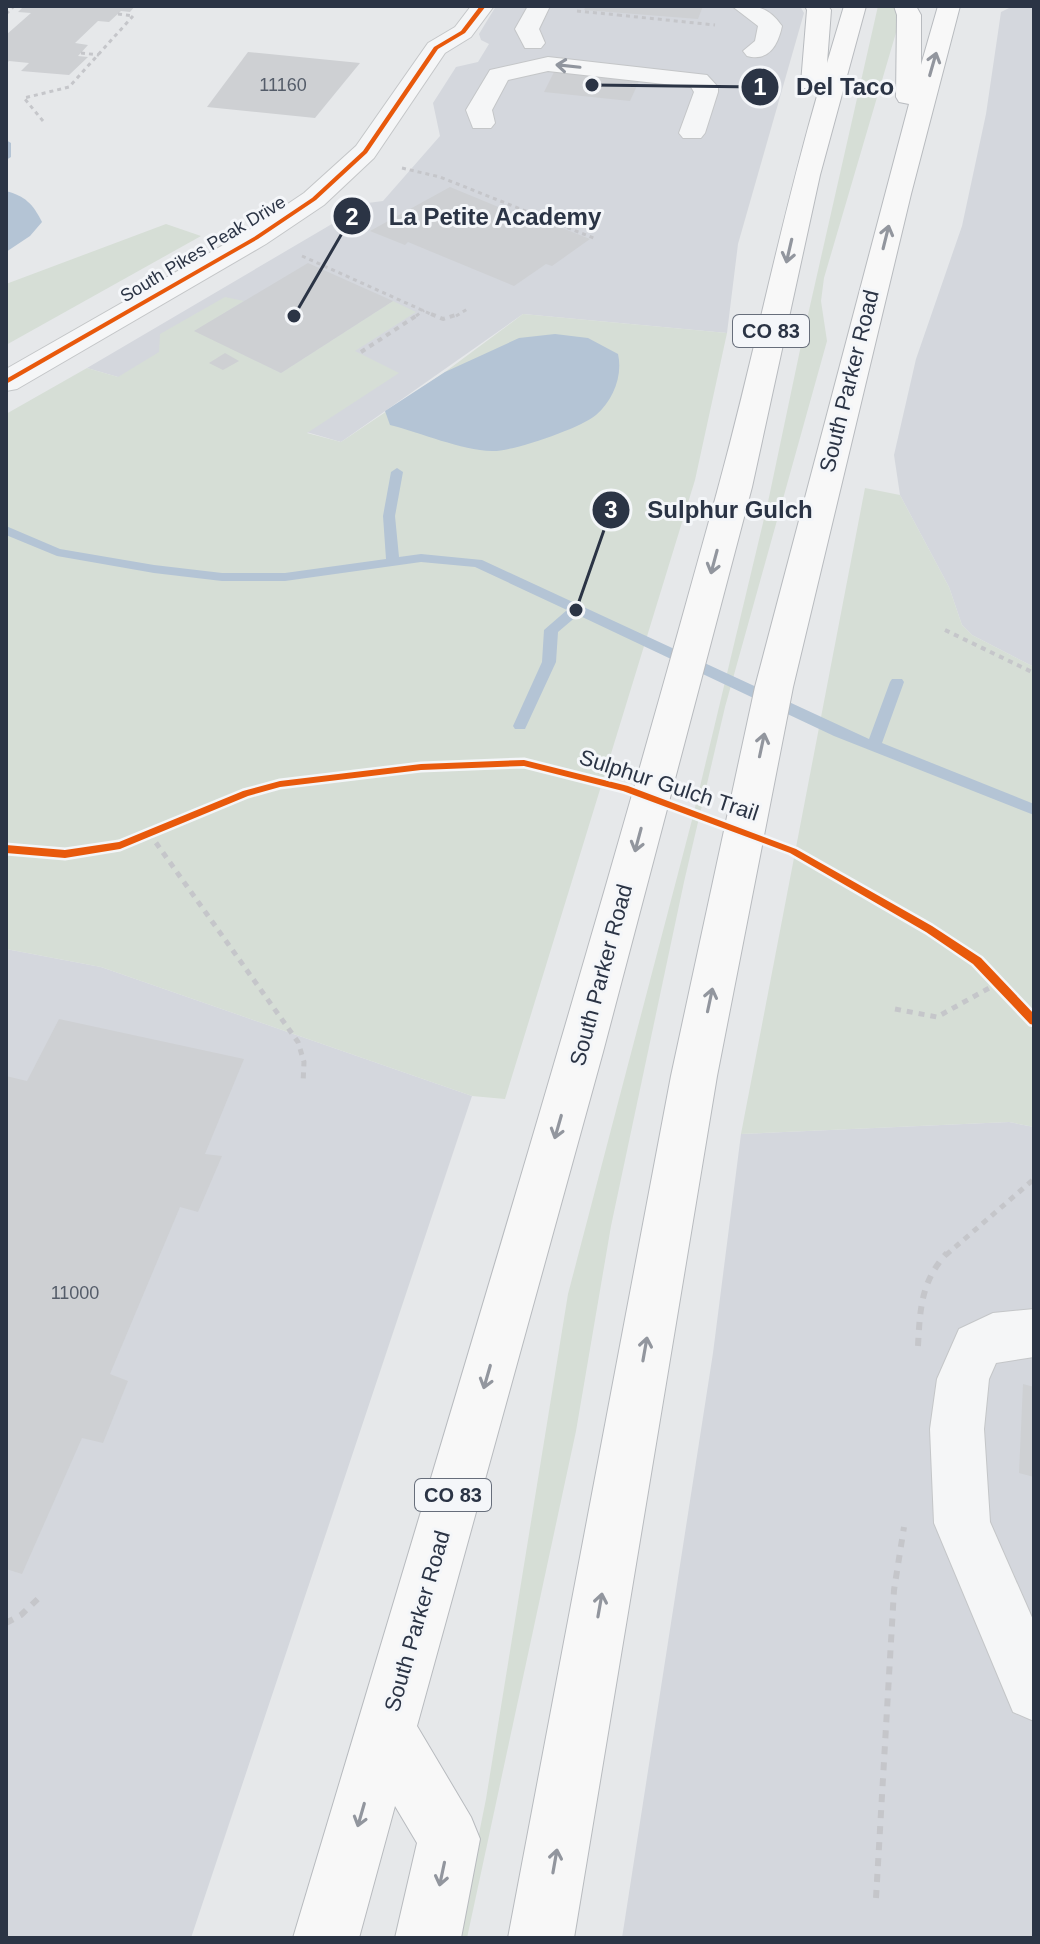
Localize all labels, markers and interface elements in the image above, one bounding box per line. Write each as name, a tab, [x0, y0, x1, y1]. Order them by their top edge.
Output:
one-way arrow	[926, 52, 941, 78]
one-way arrow	[555, 58, 582, 73]
callout: Del Taco	[740, 63, 910, 111]
text: 1	[753, 73, 767, 100]
text: Del Taco	[796, 73, 894, 100]
house number: 11160	[259, 75, 307, 95]
street label: South Pikes Peak Drive	[117, 192, 289, 306]
callout: La Petite Academy	[332, 192, 618, 240]
text: 2	[345, 203, 359, 230]
text: La Petite Academy	[389, 203, 602, 230]
one-way arrow	[879, 225, 894, 250]
one-way arrow	[781, 238, 796, 263]
street label: South Parker Road	[814, 287, 884, 475]
road number: CO 83	[733, 315, 809, 347]
callout: Sulphur Gulch	[591, 486, 829, 534]
text: 3	[604, 496, 618, 523]
text: Sulphur Gulch	[647, 496, 813, 523]
one-way arrow	[706, 548, 721, 574]
one-way arrow	[755, 733, 770, 758]
street label: Sulphur Gulch Trail	[576, 744, 762, 826]
one-way arrow	[630, 826, 645, 852]
street label: South Parker Road	[565, 881, 637, 1069]
one-way arrow	[703, 987, 718, 1013]
one-way arrow	[550, 1113, 565, 1139]
house number: 11000	[51, 1283, 99, 1303]
one-way arrow	[639, 1337, 654, 1362]
one-way arrow	[479, 1363, 494, 1389]
road number: CO 83	[415, 1479, 491, 1511]
street label: South Parker Road	[379, 1528, 455, 1714]
one-way arrow	[593, 1593, 608, 1618]
one-way arrow	[353, 1801, 368, 1827]
one-way arrow	[548, 1849, 563, 1874]
one-way arrow	[434, 1860, 449, 1886]

